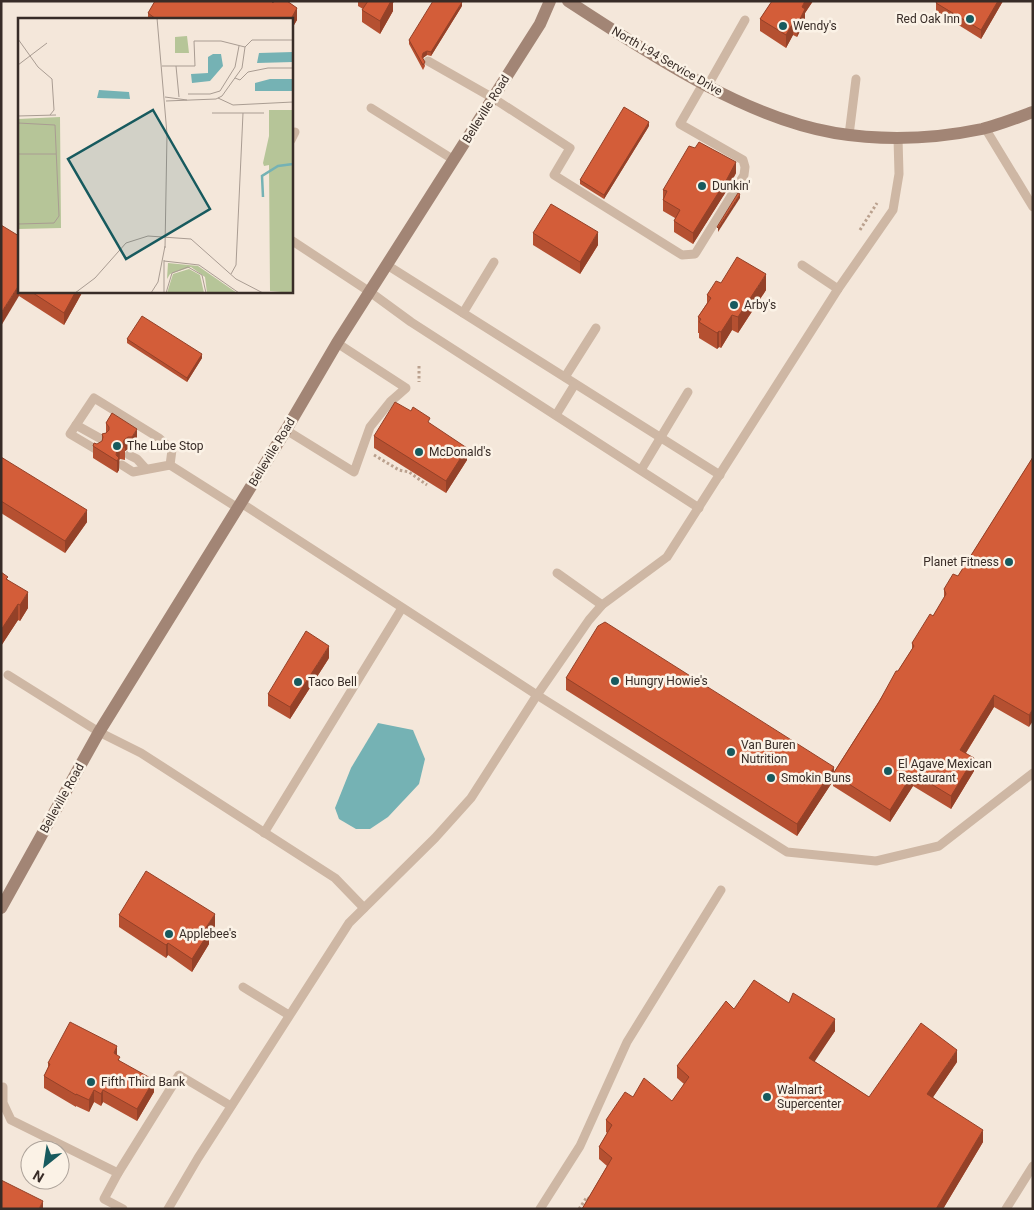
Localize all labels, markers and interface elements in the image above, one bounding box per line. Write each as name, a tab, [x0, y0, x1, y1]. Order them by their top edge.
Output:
place label: Red Oak Inn	[896, 12, 960, 26]
marker: Red Oak Inn	[964, 13, 976, 25]
inset map	[18, 18, 292, 292]
place label: Wendy's	[793, 19, 837, 33]
marker: Wendy's	[777, 20, 789, 32]
street label: North I-94 Service Drive	[609, 24, 725, 98]
street label: Belleville Road	[460, 72, 512, 146]
place label: Dunkin'	[712, 179, 750, 193]
marker: Dunkin'	[696, 180, 708, 192]
place label: Arby's	[744, 298, 776, 312]
marker: Arby's	[728, 299, 740, 311]
street label: Belleville Road	[246, 415, 298, 489]
place label: The Lube Stop	[127, 439, 204, 453]
marker: The Lube Stop	[111, 440, 123, 452]
place label: McDonald's	[429, 445, 491, 459]
marker: McDonald's	[413, 446, 425, 458]
place label: Planet Fitness	[923, 555, 999, 569]
marker: Planet Fitness	[1003, 556, 1015, 568]
place label: Hungry Howie's	[625, 674, 708, 688]
place label: Taco Bell	[308, 675, 357, 689]
marker: Hungry Howie's	[609, 675, 621, 687]
marker: Taco Bell	[292, 676, 304, 688]
place label: Van Buren Nutrition	[741, 738, 796, 766]
marker: Van Buren Nutrition	[725, 746, 737, 758]
place label: El Agave Mexican Restaurant	[898, 757, 992, 785]
street label: Belleville Road	[37, 761, 87, 835]
marker: El Agave Mexican Restaurant	[882, 765, 894, 777]
place label: Smokin Buns	[781, 771, 851, 785]
marker: Smokin Buns	[765, 772, 777, 784]
place label: Applebee's	[179, 927, 237, 941]
marker: Applebee's	[163, 928, 175, 940]
place label: Fifth Third Bank	[101, 1075, 186, 1089]
marker: Fifth Third Bank	[85, 1076, 97, 1088]
place label: Walmart Supercenter	[777, 1083, 841, 1111]
marker: Walmart Supercenter	[761, 1091, 773, 1103]
north arrow	[20, 1140, 70, 1190]
text: N	[30, 1167, 47, 1186]

